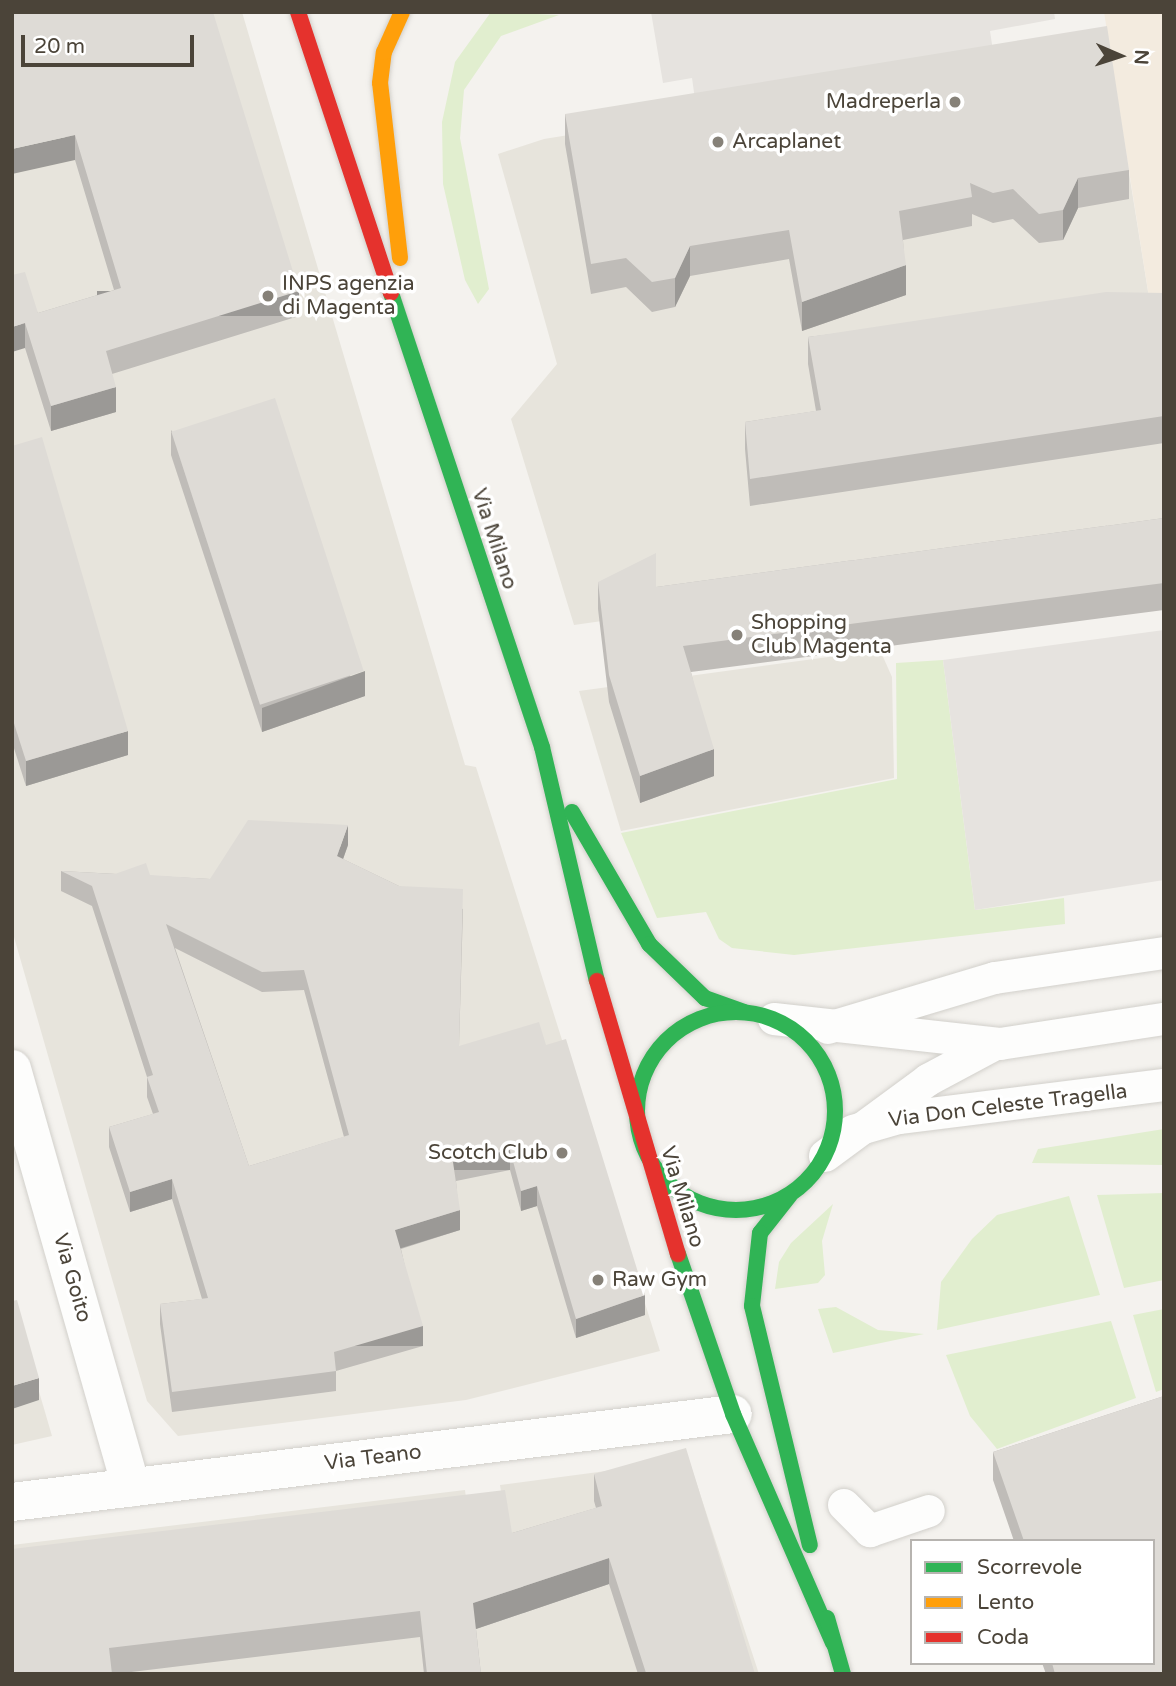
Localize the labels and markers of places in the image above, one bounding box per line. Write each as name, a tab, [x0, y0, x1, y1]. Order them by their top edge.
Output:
place label: Madreperla	[826, 89, 941, 115]
marker: Madreperla	[947, 94, 963, 110]
place label: Arcaplanet	[732, 129, 841, 155]
marker: Arcaplanet	[710, 134, 726, 150]
place label: INPS agenzia di Magenta	[282, 271, 415, 321]
marker: INPS agenzia di Magenta	[260, 288, 276, 304]
place label: Shopping Club Magenta	[751, 610, 892, 660]
marker: Shopping Club Magenta	[729, 627, 745, 643]
place label: Scotch Club	[428, 1140, 548, 1166]
marker: Scotch Club	[554, 1145, 570, 1161]
place label: Raw Gym	[612, 1267, 707, 1293]
marker: Raw Gym	[590, 1272, 606, 1288]

